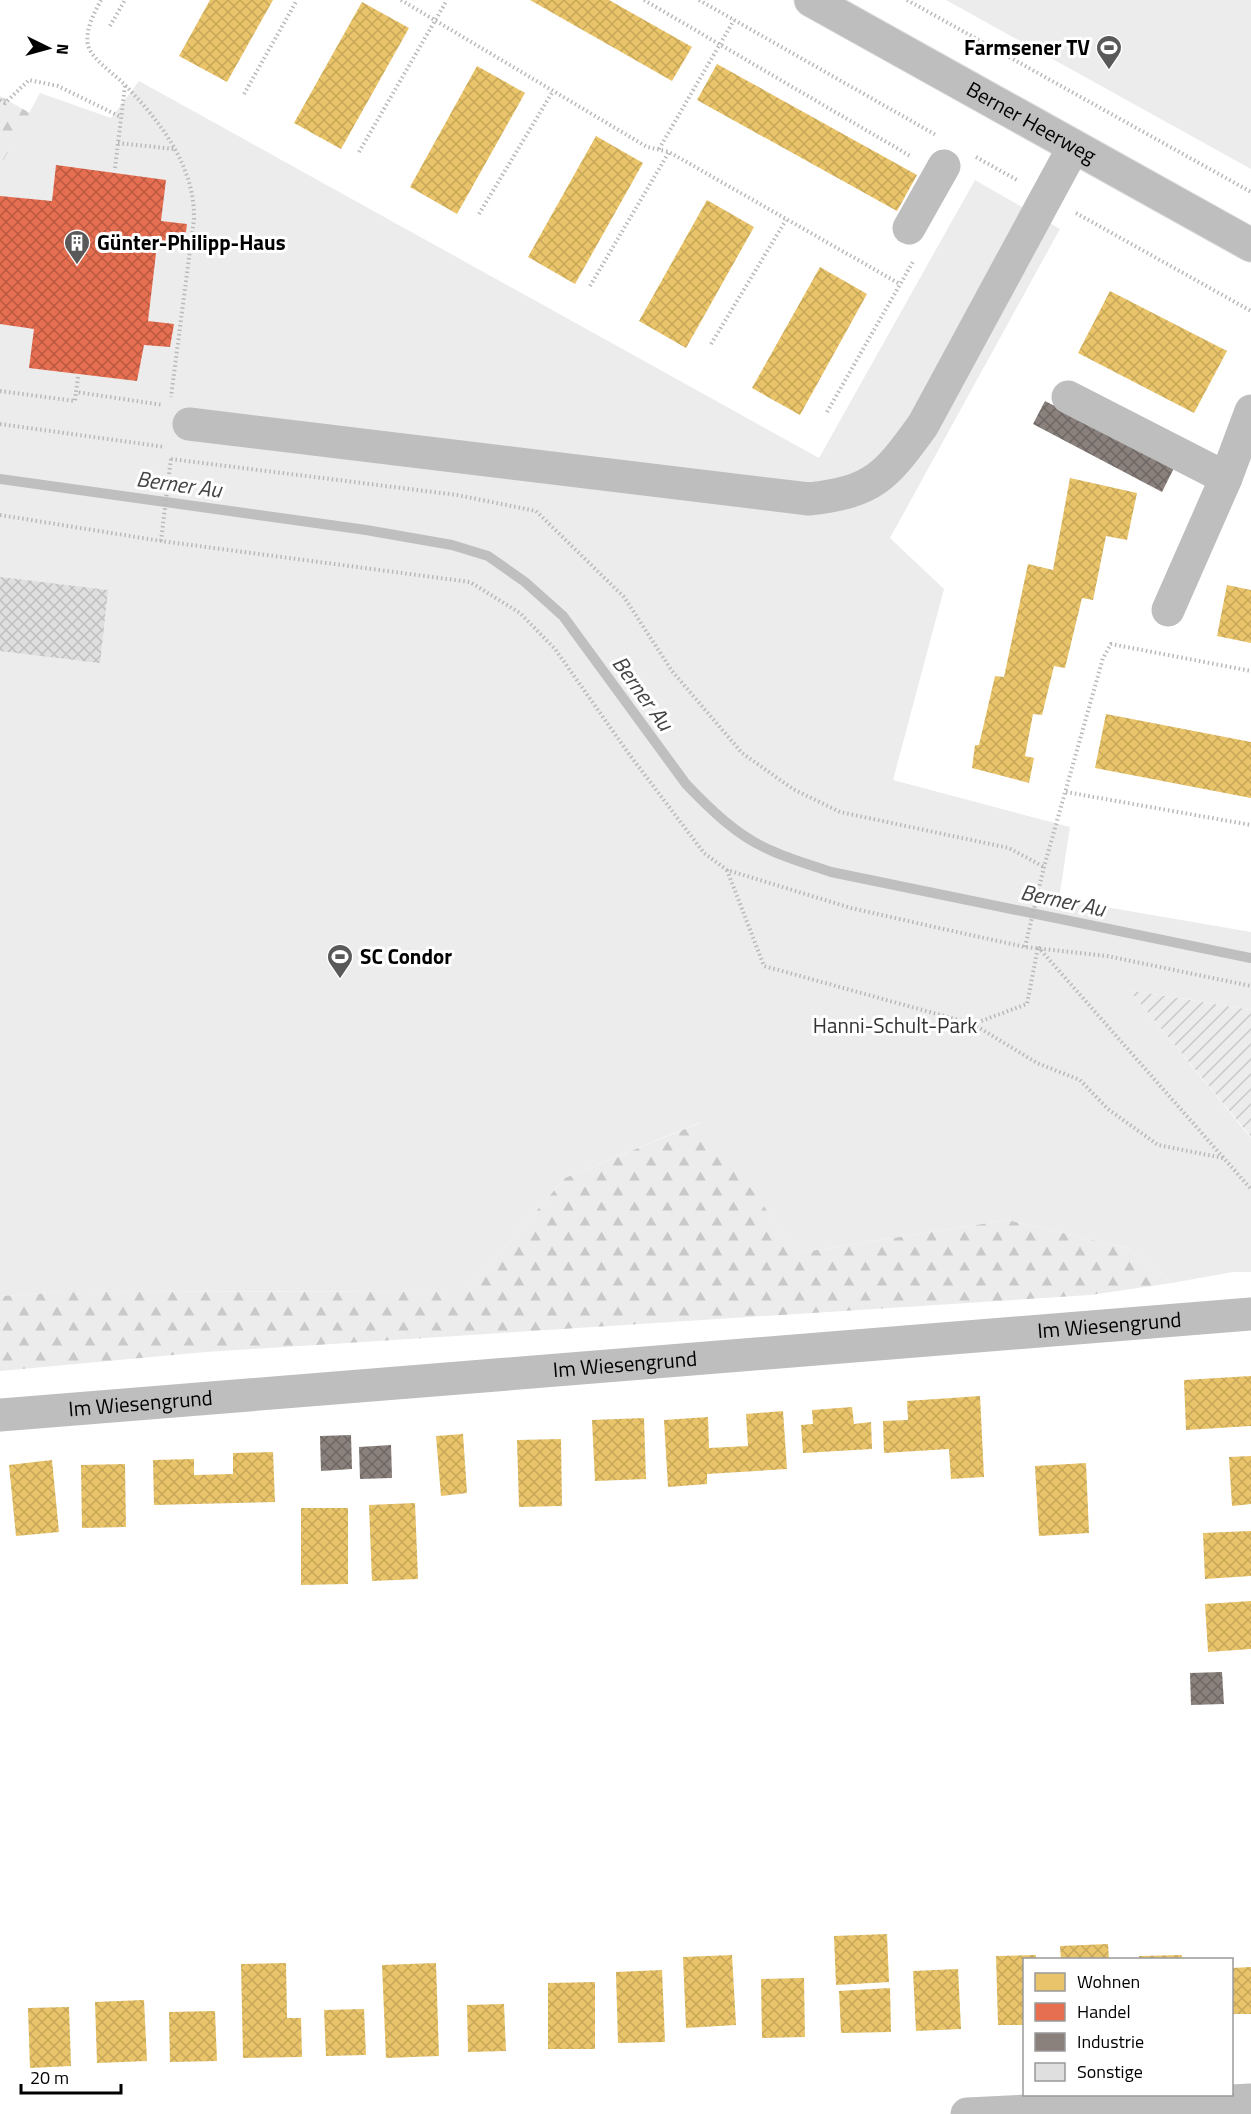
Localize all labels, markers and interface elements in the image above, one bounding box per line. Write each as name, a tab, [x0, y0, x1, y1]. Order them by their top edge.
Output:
north arrow	[18, 18, 78, 78]
place label: Farmsener TV	[964, 31, 1090, 63]
sports icon: Farmsener TV	[1094, 33, 1124, 71]
text: N	[51, 43, 75, 56]
street label: Berner Heerweg	[961, 73, 1103, 171]
place label: Günter-Philipp-Haus	[97, 226, 286, 258]
building icon: Günter-Philipp-Haus	[62, 228, 92, 266]
water label: Berner Au	[134, 461, 226, 507]
water label: Berner Au	[604, 648, 683, 739]
water label: Berner Au	[1018, 874, 1110, 926]
place label: SC Condor	[360, 940, 452, 972]
sports icon: SC Condor	[325, 942, 355, 980]
park label: Hanni-Schult-Park	[813, 1009, 977, 1041]
street label: Im Wiesengrund	[1036, 1303, 1183, 1346]
street label: Im Wiesengrund	[552, 1342, 698, 1385]
street label: Im Wiesengrund	[67, 1381, 214, 1424]
legend	[1023, 1958, 1233, 2096]
text: Wohnen	[1077, 1968, 1140, 1995]
text: Handel	[1077, 1998, 1131, 2025]
text: Industrie	[1077, 2028, 1144, 2055]
scale bar	[21, 2057, 122, 2095]
text: Sonstige	[1077, 2058, 1143, 2085]
text: 20 m	[30, 2064, 69, 2091]

